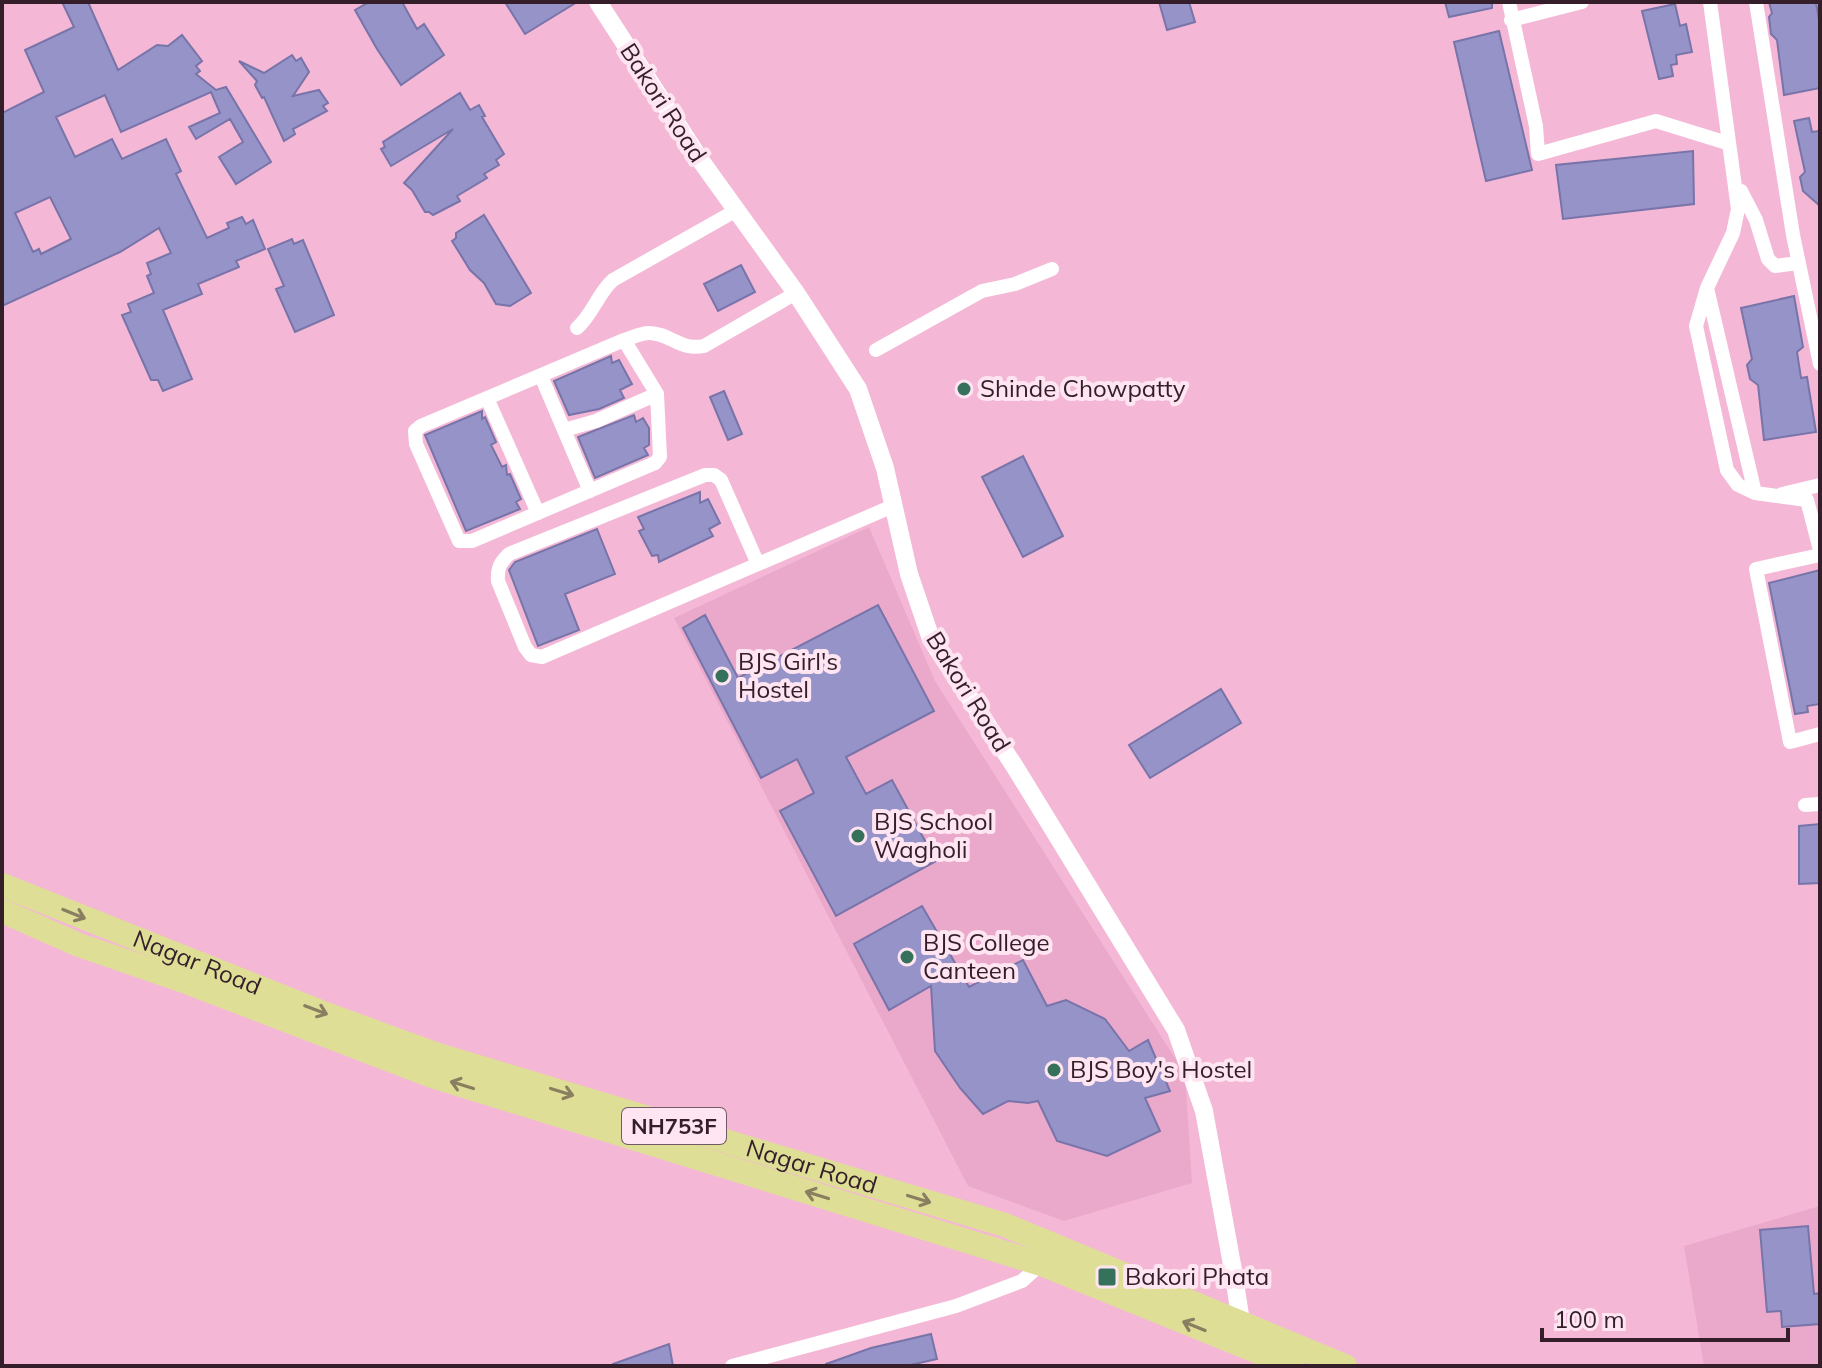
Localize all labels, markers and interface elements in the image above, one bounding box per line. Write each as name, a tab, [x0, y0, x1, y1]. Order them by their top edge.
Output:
street label: Bakori Road	[614, 37, 713, 168]
place label: Shinde Chowpatty	[980, 373, 1186, 403]
marker: Shinde Chowpatty	[955, 380, 973, 398]
street label: Bakori Road	[920, 626, 1018, 757]
place label: BJS Girl's Hostel	[738, 646, 838, 704]
marker: BJS Girl's Hostel	[713, 667, 731, 685]
place label: BJS School Wagholi	[874, 806, 993, 864]
marker: BJS School Wagholi	[849, 827, 867, 845]
one-way arrow	[61, 908, 86, 922]
street label: Nagar Road	[129, 923, 266, 1001]
place label: BJS College Canteen	[923, 927, 1050, 985]
marker: BJS College Canteen	[898, 948, 916, 966]
one-way arrow	[303, 1004, 328, 1018]
place label: BJS Boy's Hostel	[1070, 1054, 1252, 1084]
marker: BJS Boy's Hostel	[1045, 1061, 1063, 1079]
one-way arrow	[449, 1077, 475, 1092]
one-way arrow	[549, 1085, 575, 1100]
road number: NH753F	[622, 1108, 726, 1144]
street label: Nagar Road	[743, 1132, 881, 1200]
one-way arrow	[805, 1187, 830, 1201]
one-way arrow	[905, 1192, 931, 1207]
place label: Bakori Phata	[1125, 1261, 1269, 1291]
marker: Bakori Phata	[1096, 1266, 1118, 1288]
scale bar	[1542, 1292, 1788, 1342]
text: 100 m	[1554, 1304, 1625, 1334]
one-way arrow	[1183, 1318, 1207, 1332]

